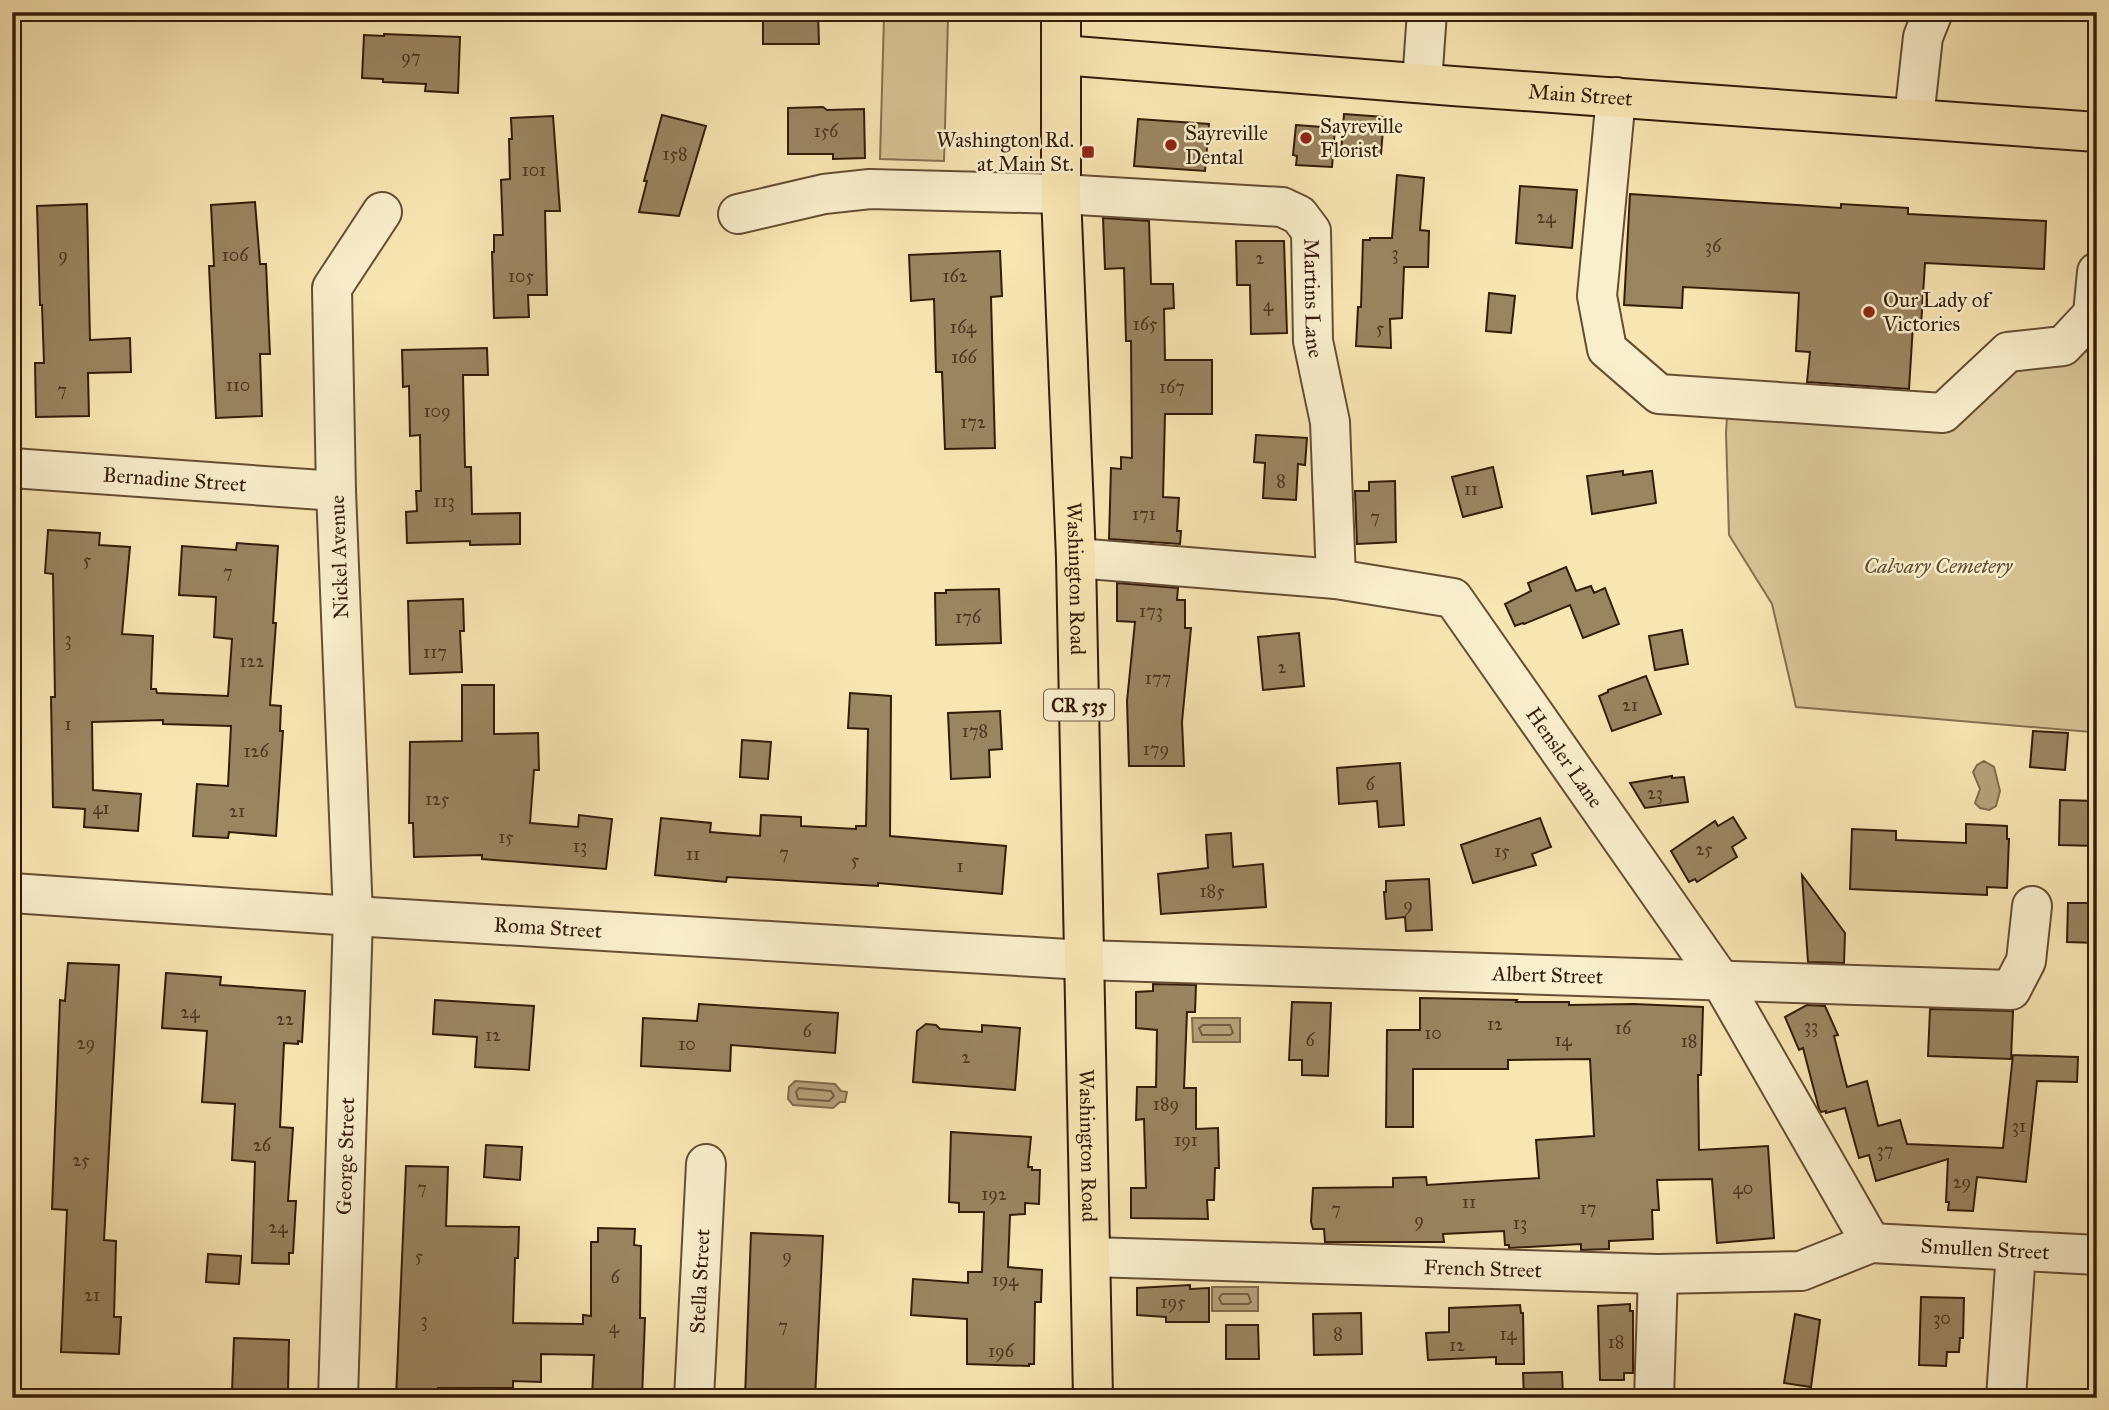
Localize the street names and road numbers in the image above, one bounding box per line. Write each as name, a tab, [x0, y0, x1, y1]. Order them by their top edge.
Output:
street label: Main Street	[1527, 78, 1634, 112]
street label: Martins Lane	[1298, 238, 1329, 361]
street label: Bernadine Street	[102, 461, 248, 498]
street label: Nickel Avenue	[324, 494, 354, 619]
street label: Washington Road	[1061, 502, 1091, 656]
road number: CR 535	[1044, 690, 1114, 720]
street label: Hensler Lane	[1520, 702, 1609, 813]
street label: Roma Street	[493, 911, 603, 944]
street label: Albert Street	[1491, 960, 1604, 990]
street label: Washington Road	[1073, 1069, 1102, 1223]
street label: George Street	[331, 1096, 360, 1215]
street label: Stella Street	[684, 1227, 716, 1334]
street label: Smullen Street	[1920, 1233, 2051, 1265]
street label: French Street	[1423, 1254, 1543, 1284]

